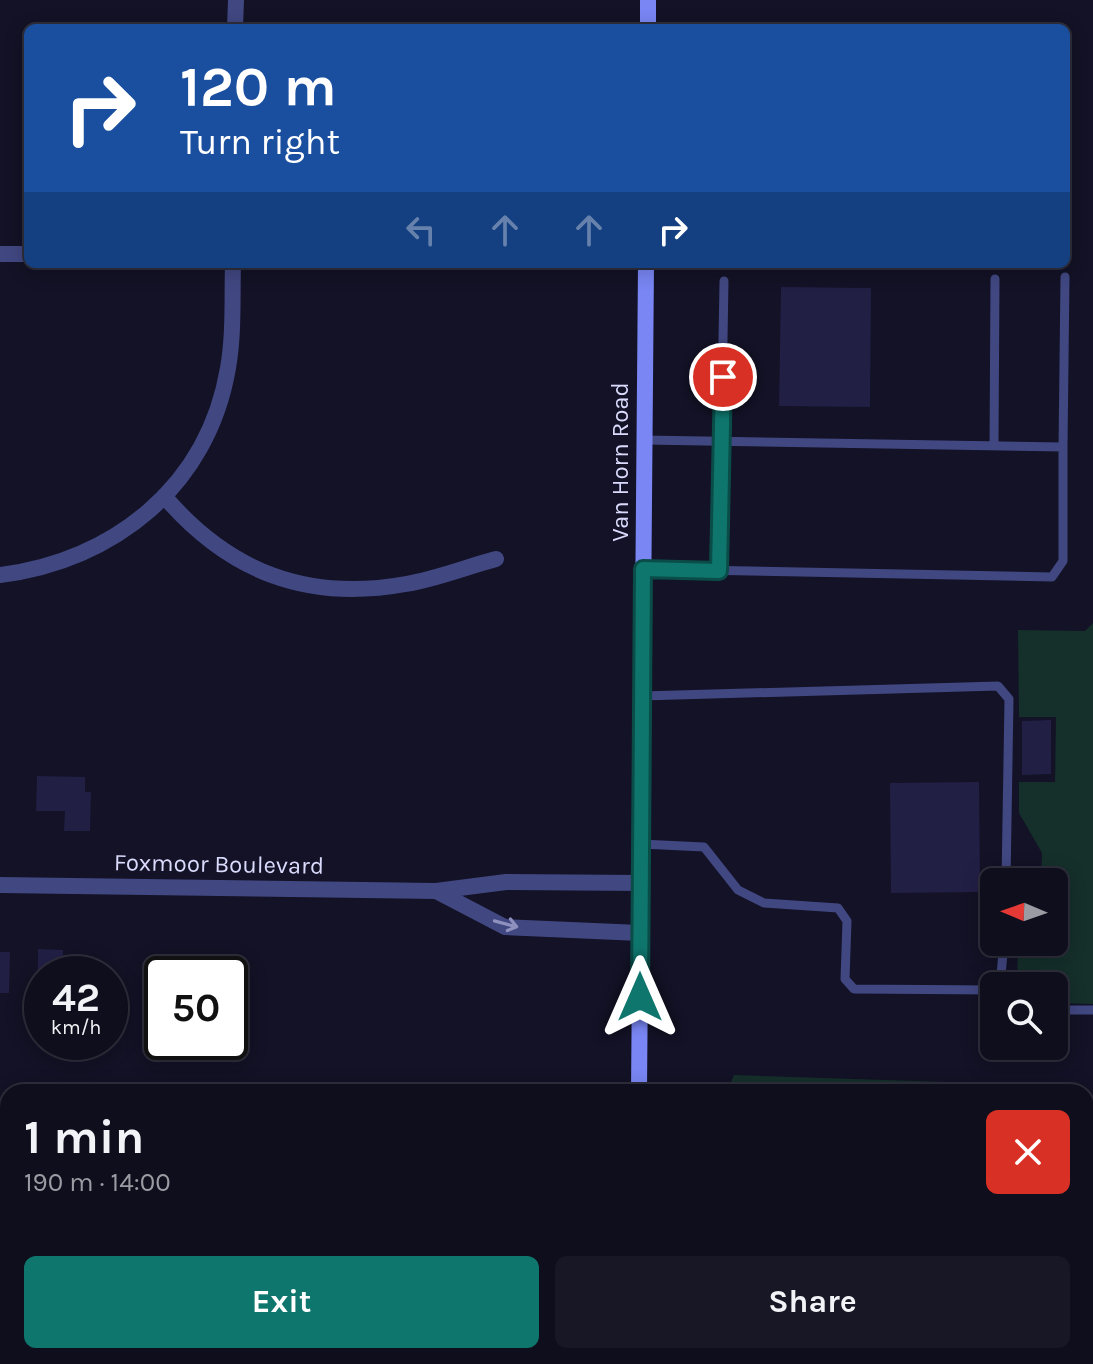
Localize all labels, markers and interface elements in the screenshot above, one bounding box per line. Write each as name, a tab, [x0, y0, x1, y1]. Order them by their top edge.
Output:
text: 120 m	[180, 54, 337, 119]
icon: right	[48, 56, 152, 160]
text: Turn right	[180, 121, 340, 163]
icon: left	[399, 208, 443, 252]
icon: ahead	[483, 208, 527, 252]
icon: ahead	[567, 208, 611, 252]
icon: right	[651, 208, 695, 252]
pin	[689, 343, 757, 411]
icon: arrive	[701, 355, 745, 399]
street label: Van Horn Road	[606, 382, 634, 542]
street label: Foxmoor Boulevard	[114, 848, 324, 880]
north arrow	[980, 868, 1068, 956]
map controls	[980, 868, 1068, 1060]
one-way arrow	[493, 918, 518, 933]
position arrow	[598, 955, 682, 1039]
speed limit sign: 50	[144, 956, 248, 1060]
button: search	[980, 972, 1068, 1060]
text: 42	[52, 974, 100, 1021]
text: km/h	[51, 1016, 101, 1039]
text: 1 min	[24, 1109, 144, 1165]
button: close	[986, 1110, 1070, 1194]
text: 190 m · 14:00	[24, 1167, 171, 1198]
button: Exit	[24, 1256, 539, 1348]
button: Share	[555, 1256, 1070, 1348]

